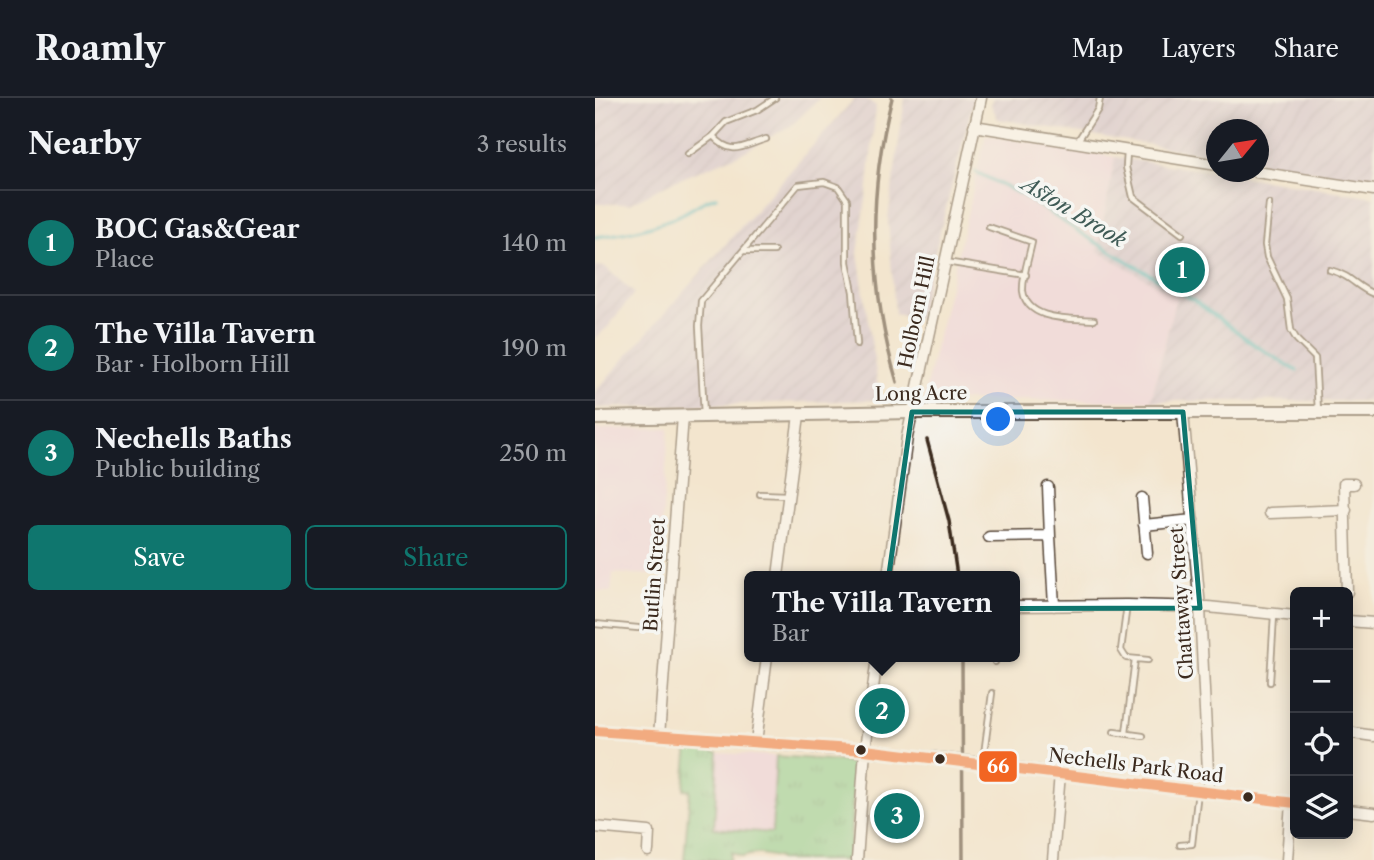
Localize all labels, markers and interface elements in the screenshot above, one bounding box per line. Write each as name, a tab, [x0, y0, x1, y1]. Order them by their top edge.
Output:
text: Roamly	[35, 28, 165, 69]
text: Map	[1072, 34, 1123, 63]
text: Layers	[1161, 34, 1236, 63]
text: Share	[1274, 34, 1339, 63]
north arrow	[1206, 119, 1269, 182]
text: Nearby	[28, 125, 141, 162]
text: 3 results	[477, 130, 567, 158]
water label: Aston Brook	[1015, 169, 1131, 252]
text: BOC Gas&Gear	[95, 213, 300, 245]
text: 1	[46, 229, 56, 257]
text: 140 m	[502, 229, 567, 257]
pin: 1	[1159, 244, 1205, 296]
text: Place	[95, 245, 154, 273]
street label: Holborn Hill	[893, 253, 940, 371]
text: The Villa Tavern	[95, 318, 316, 350]
text: 2	[44, 334, 58, 362]
text: 190 m	[502, 334, 567, 362]
text: Bar · Holborn Hill	[95, 350, 290, 378]
street label: Long Acre	[875, 381, 967, 406]
your location	[981, 402, 1015, 436]
text: Nechells Baths	[95, 423, 292, 455]
text: 3	[45, 439, 58, 467]
text: 250 m	[499, 439, 567, 467]
text: Public building	[95, 455, 260, 483]
street label: Butlin Street	[639, 517, 670, 633]
button: Save	[28, 525, 291, 590]
button: Share	[305, 525, 567, 590]
street label: Chattaway Street	[1165, 526, 1198, 680]
popup	[744, 571, 1020, 662]
text: The Villa Tavern	[772, 587, 992, 619]
map controls	[1290, 587, 1353, 839]
button: +	[1290, 587, 1353, 650]
text: Bar	[772, 619, 810, 647]
button: −	[1290, 650, 1353, 713]
pin: 2	[859, 685, 905, 737]
button: locate	[1290, 713, 1353, 776]
unlabelled marker	[854, 743, 868, 757]
street label: Nechells Park Road	[1047, 743, 1225, 788]
line badge: 66	[978, 750, 1018, 783]
unlabelled marker	[933, 752, 947, 766]
text: 66	[987, 755, 1009, 778]
button: layers	[1290, 776, 1353, 839]
pin: 3	[874, 790, 920, 842]
unlabelled marker	[1241, 790, 1255, 804]

